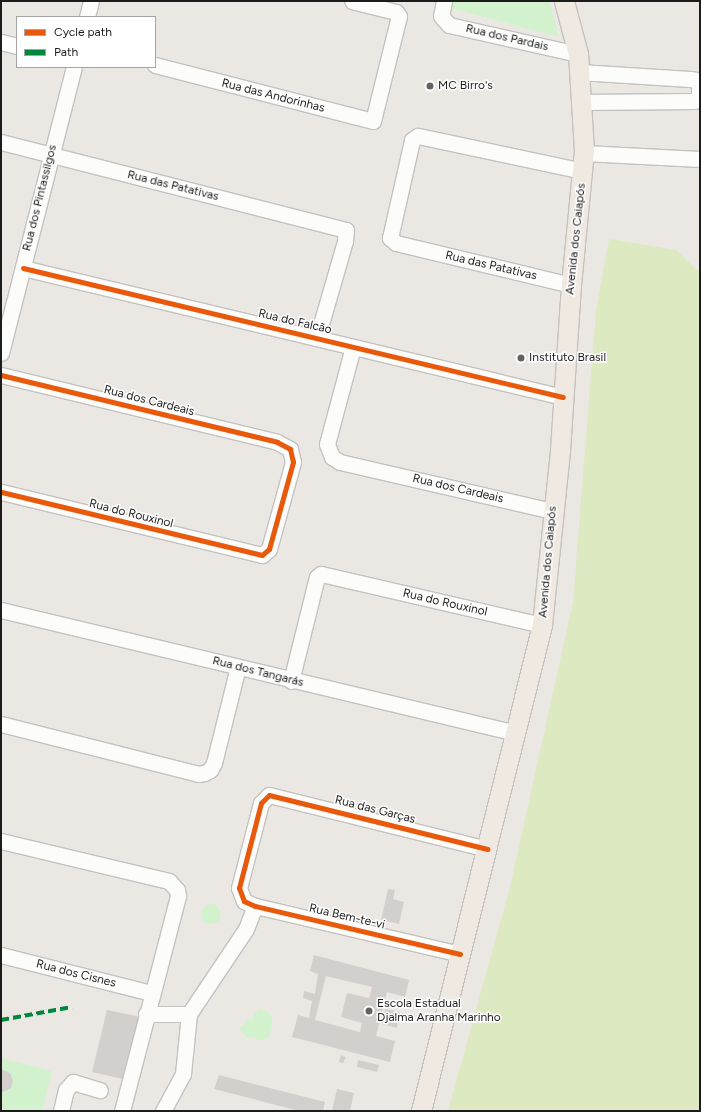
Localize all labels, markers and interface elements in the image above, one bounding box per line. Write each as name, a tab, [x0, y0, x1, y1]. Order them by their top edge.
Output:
legend	[16, 16, 156, 68]
street label: Rua dos Pardais	[464, 21, 550, 55]
text: Cycle path	[54, 25, 112, 39]
text: Path	[54, 45, 78, 59]
street label: Rua das Andorinhas	[220, 76, 326, 116]
place label: MC Birro's	[438, 79, 493, 93]
marker: MC Birro's	[425, 81, 435, 91]
street label: Rua dos Pintassilgos	[20, 143, 60, 253]
street label: Rua das Patativas	[126, 168, 220, 204]
street label: Avenida dos Caiapós	[563, 183, 589, 295]
street label: Rua das Patativas	[444, 248, 538, 284]
street label: Rua do Falcão	[257, 307, 333, 337]
place label: Instituto Brasil	[529, 351, 606, 365]
marker: Instituto Brasil	[516, 353, 526, 363]
street label: Rua dos Cardeais	[102, 383, 196, 419]
street label: Rua dos Cardeais	[411, 472, 505, 506]
street label: Rua do Rouxinol	[87, 497, 175, 531]
street label: Avenida dos Caiapós	[536, 506, 560, 618]
street label: Rua do Rouxinol	[401, 586, 489, 620]
street label: Rua dos Tangarás	[211, 654, 305, 690]
street label: Rua das Garças	[333, 793, 417, 827]
street label: Rua Bem-te-vi	[308, 901, 386, 933]
street label: Rua dos Cisnes	[35, 957, 117, 991]
place label: Escola Estadual Djalma Aranha Marinho	[377, 997, 501, 1025]
marker: Escola Estadual Djalma Aranha Marinho	[364, 1006, 374, 1016]

